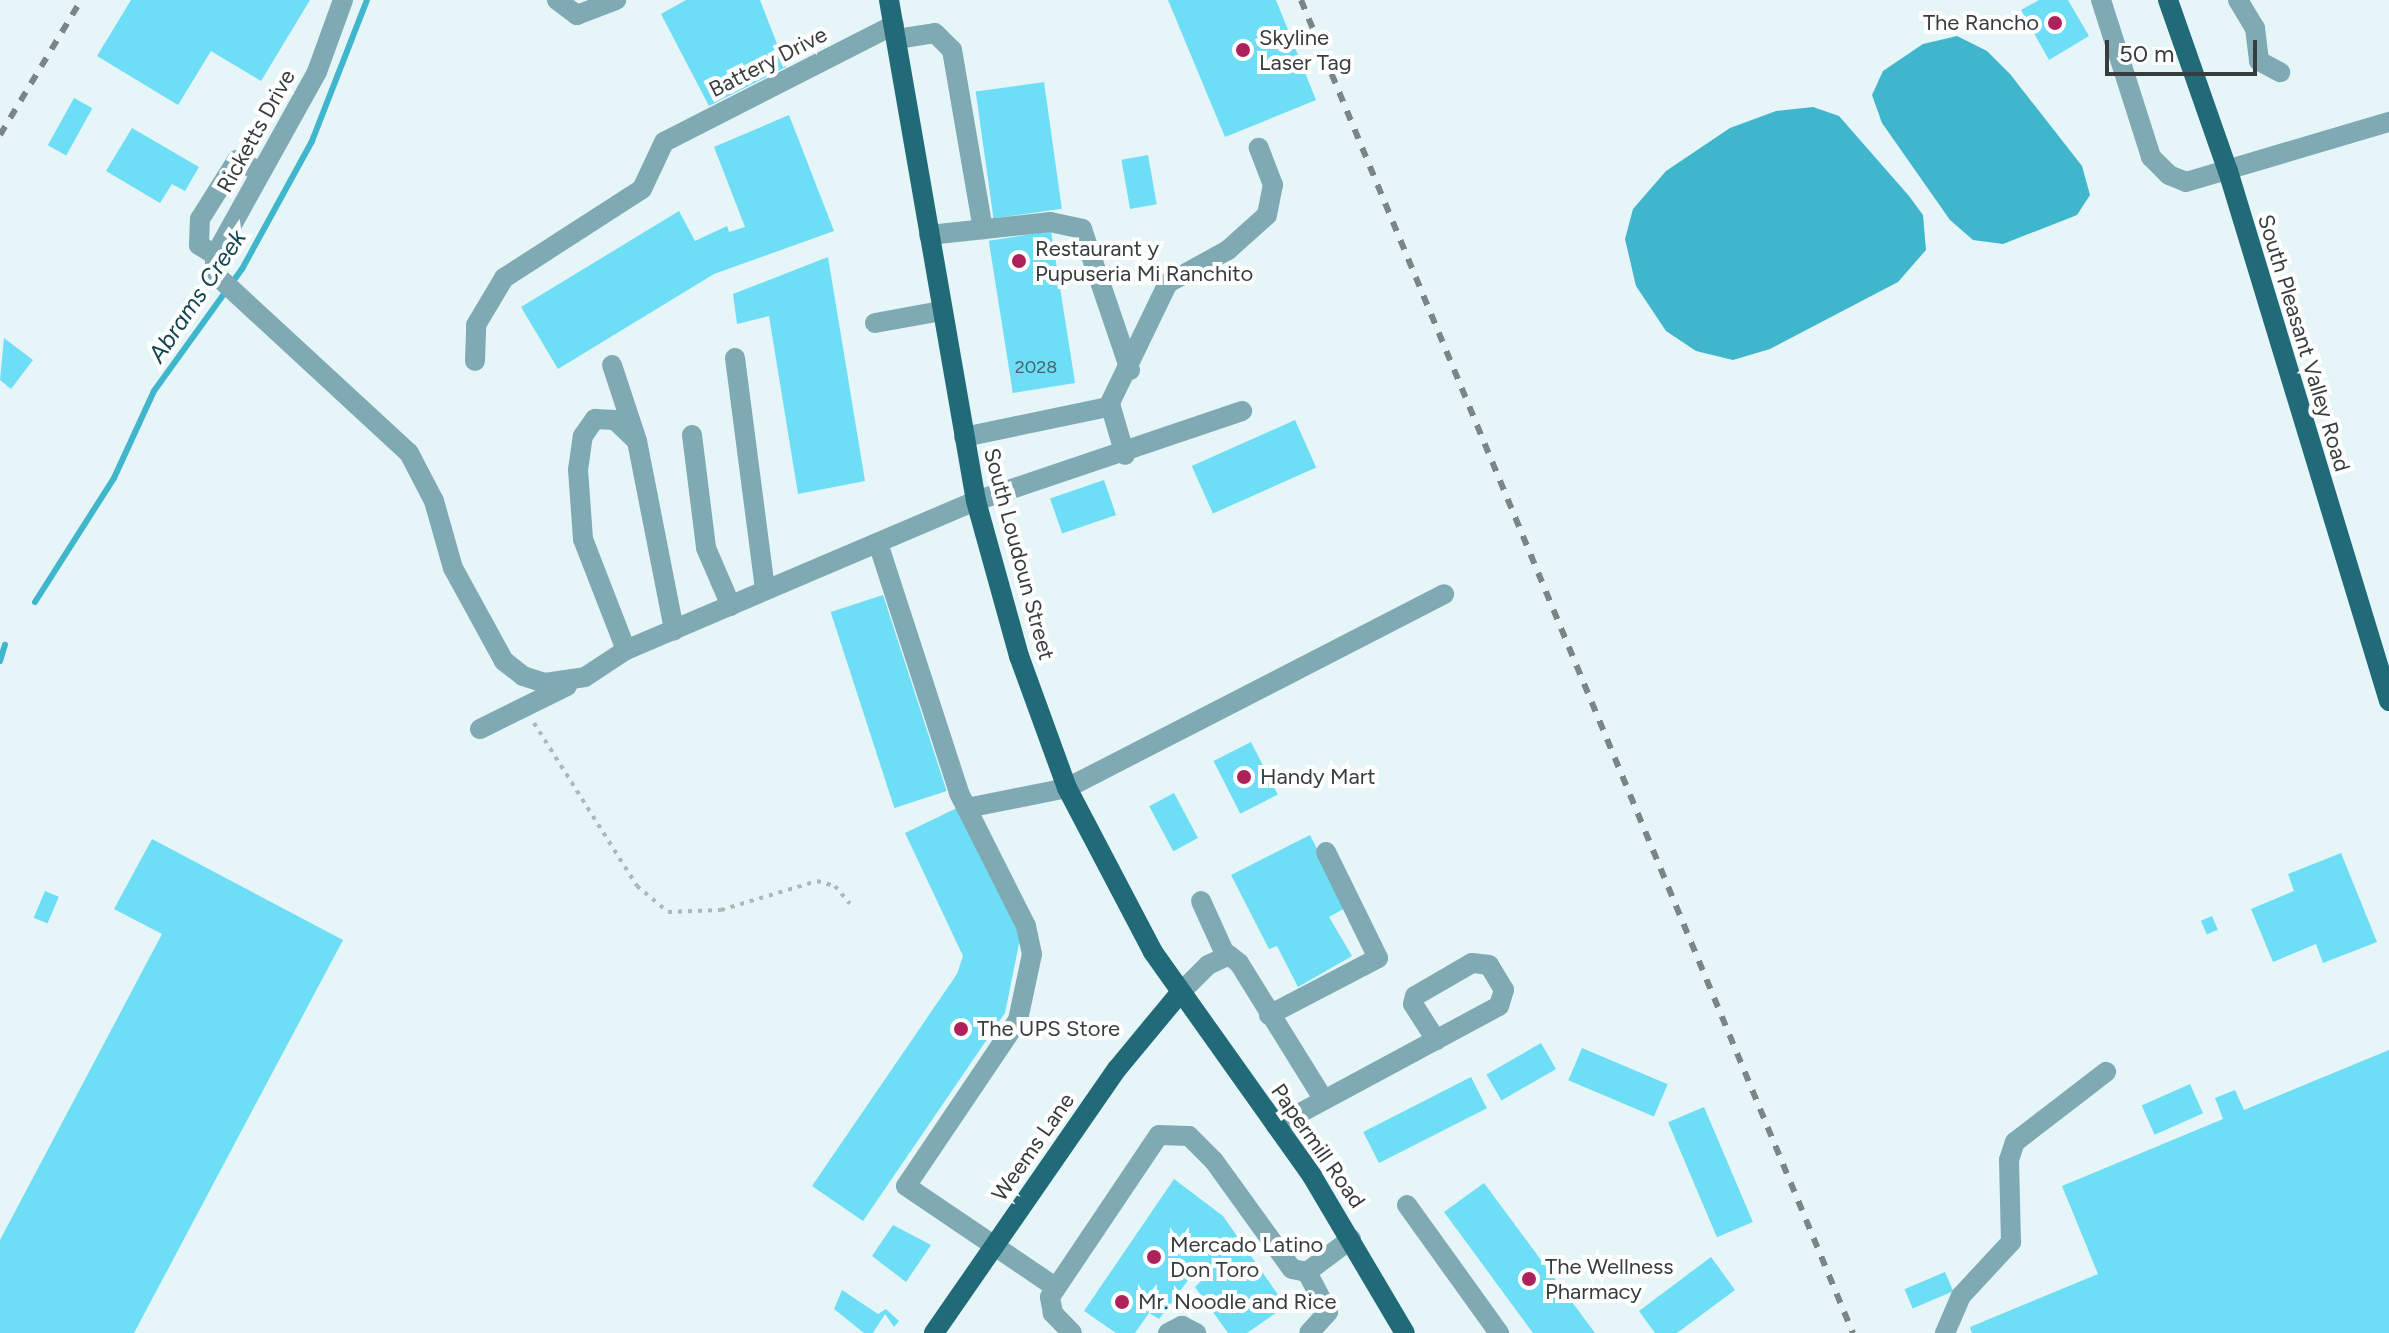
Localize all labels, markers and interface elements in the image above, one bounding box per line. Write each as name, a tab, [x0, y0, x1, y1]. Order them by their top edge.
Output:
place label: The Rancho	[1923, 10, 2039, 36]
marker: The Rancho	[2046, 14, 2064, 32]
street label: Battery Drive	[705, 21, 831, 103]
place label: Skyline Laser Tag	[1259, 24, 1352, 76]
scale bar	[2109, 24, 2261, 74]
text: 50 m	[2119, 39, 2175, 68]
marker: Skyline Laser Tag	[1234, 41, 1252, 59]
street label: Ricketts Drive	[211, 65, 301, 197]
street label: South Pleasant Valley Road	[2252, 211, 2356, 475]
water label: Abrams Creek	[142, 224, 252, 368]
place label: Restaurant y Pupuseria Mi Ranchito	[1035, 235, 1253, 286]
marker: Restaurant y Pupuseria Mi Ranchito	[1010, 252, 1028, 270]
house number: 2028	[1015, 356, 1057, 378]
street label: South Loudoun Street	[978, 445, 1060, 663]
place label: Handy Mart	[1260, 764, 1375, 790]
marker: Handy Mart	[1235, 768, 1253, 786]
place label: The UPS Store	[977, 1016, 1120, 1042]
marker: The UPS Store	[952, 1020, 970, 1038]
street label: Papermill Road	[1265, 1079, 1371, 1213]
street label: Weems Lane	[986, 1088, 1080, 1206]
place label: Mercado Latino Don Toro	[1170, 1231, 1323, 1282]
marker: Mercado Latino Don Toro	[1145, 1248, 1163, 1266]
place label: The Wellness Pharmacy	[1545, 1253, 1674, 1304]
marker: The Wellness Pharmacy	[1520, 1270, 1538, 1288]
place label: Mr. Noodle and Rice	[1138, 1289, 1336, 1315]
marker: Mr. Noodle and Rice	[1113, 1293, 1131, 1311]

